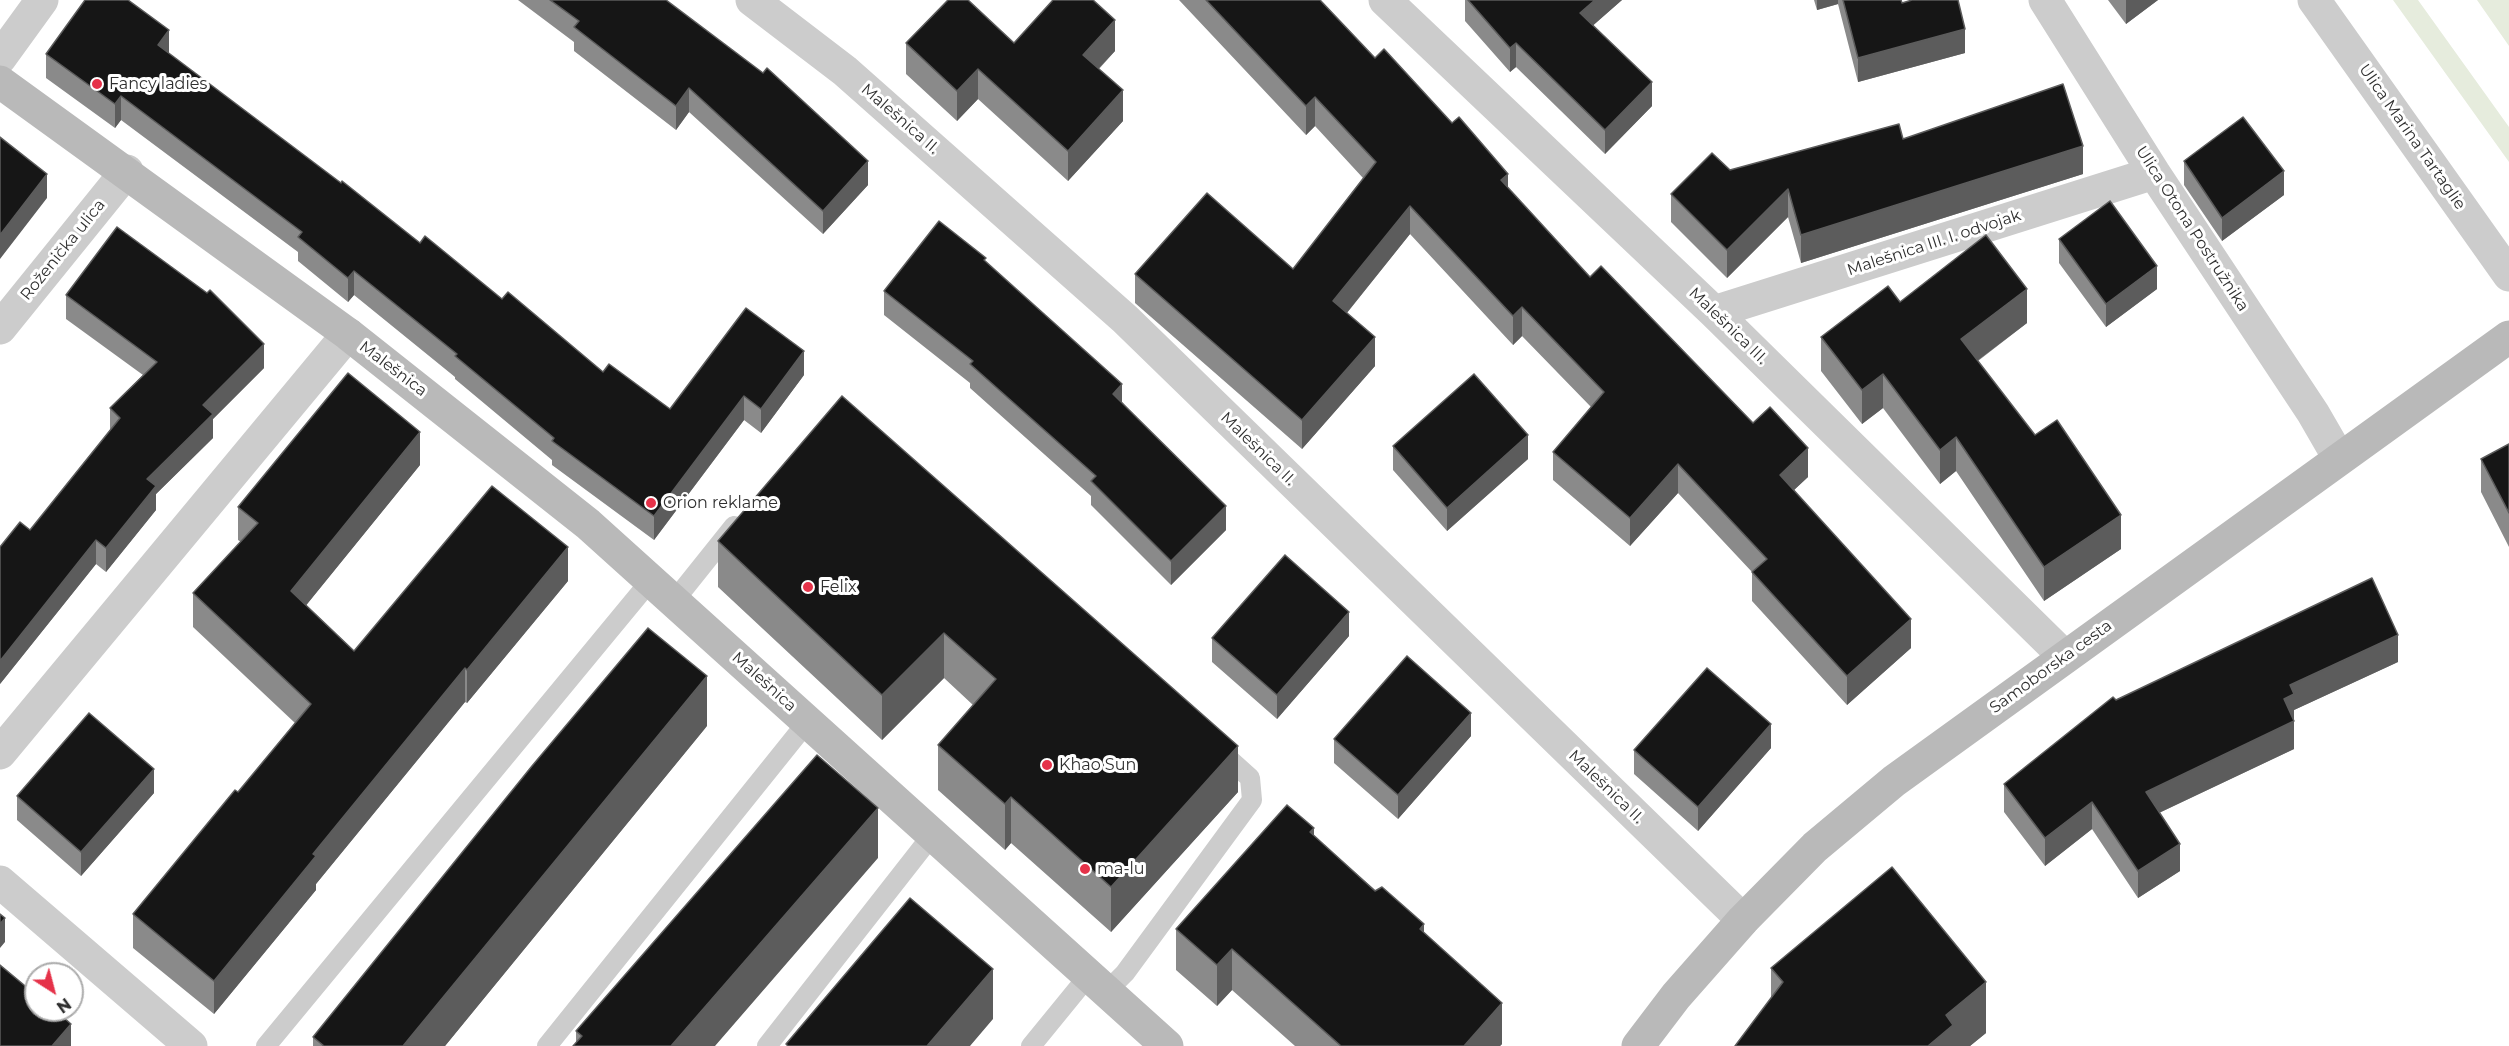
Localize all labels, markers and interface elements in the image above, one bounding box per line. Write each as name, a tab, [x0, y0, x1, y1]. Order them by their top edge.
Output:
street label: Ulica Marina Tartaglie	[2354, 60, 2470, 214]
place label: Fancy ladies	[109, 74, 207, 94]
marker: Fancy ladies	[90, 77, 104, 91]
street label: Malešnica II.	[857, 80, 943, 158]
street label: Ulica Otona Postružnika	[2131, 143, 2253, 315]
street label: Roženička ulica	[17, 196, 109, 304]
street label: Malešnica III. I. odvojak	[1845, 206, 2023, 280]
street label: Malešnica III.	[1685, 284, 1771, 368]
street label: Malešnica	[355, 337, 431, 401]
street label: Malešnica II.	[1216, 408, 1300, 490]
place label: Orion reklame	[663, 493, 778, 513]
marker: Orion reklame	[644, 496, 658, 510]
place label: Felix	[820, 577, 857, 597]
marker: Felix	[801, 580, 815, 594]
street label: Samoborska cesta	[1986, 616, 2116, 718]
street label: Malešnica	[728, 648, 800, 716]
street label: Malešnica II.	[1564, 746, 1648, 828]
place label: Khao Sun	[1059, 755, 1136, 775]
marker: Khao Sun	[1040, 758, 1054, 772]
place label: ma-lu	[1097, 859, 1145, 879]
marker: ma-lu	[1078, 862, 1092, 876]
north arrow	[24, 962, 84, 1022]
text: N	[53, 994, 75, 1017]

